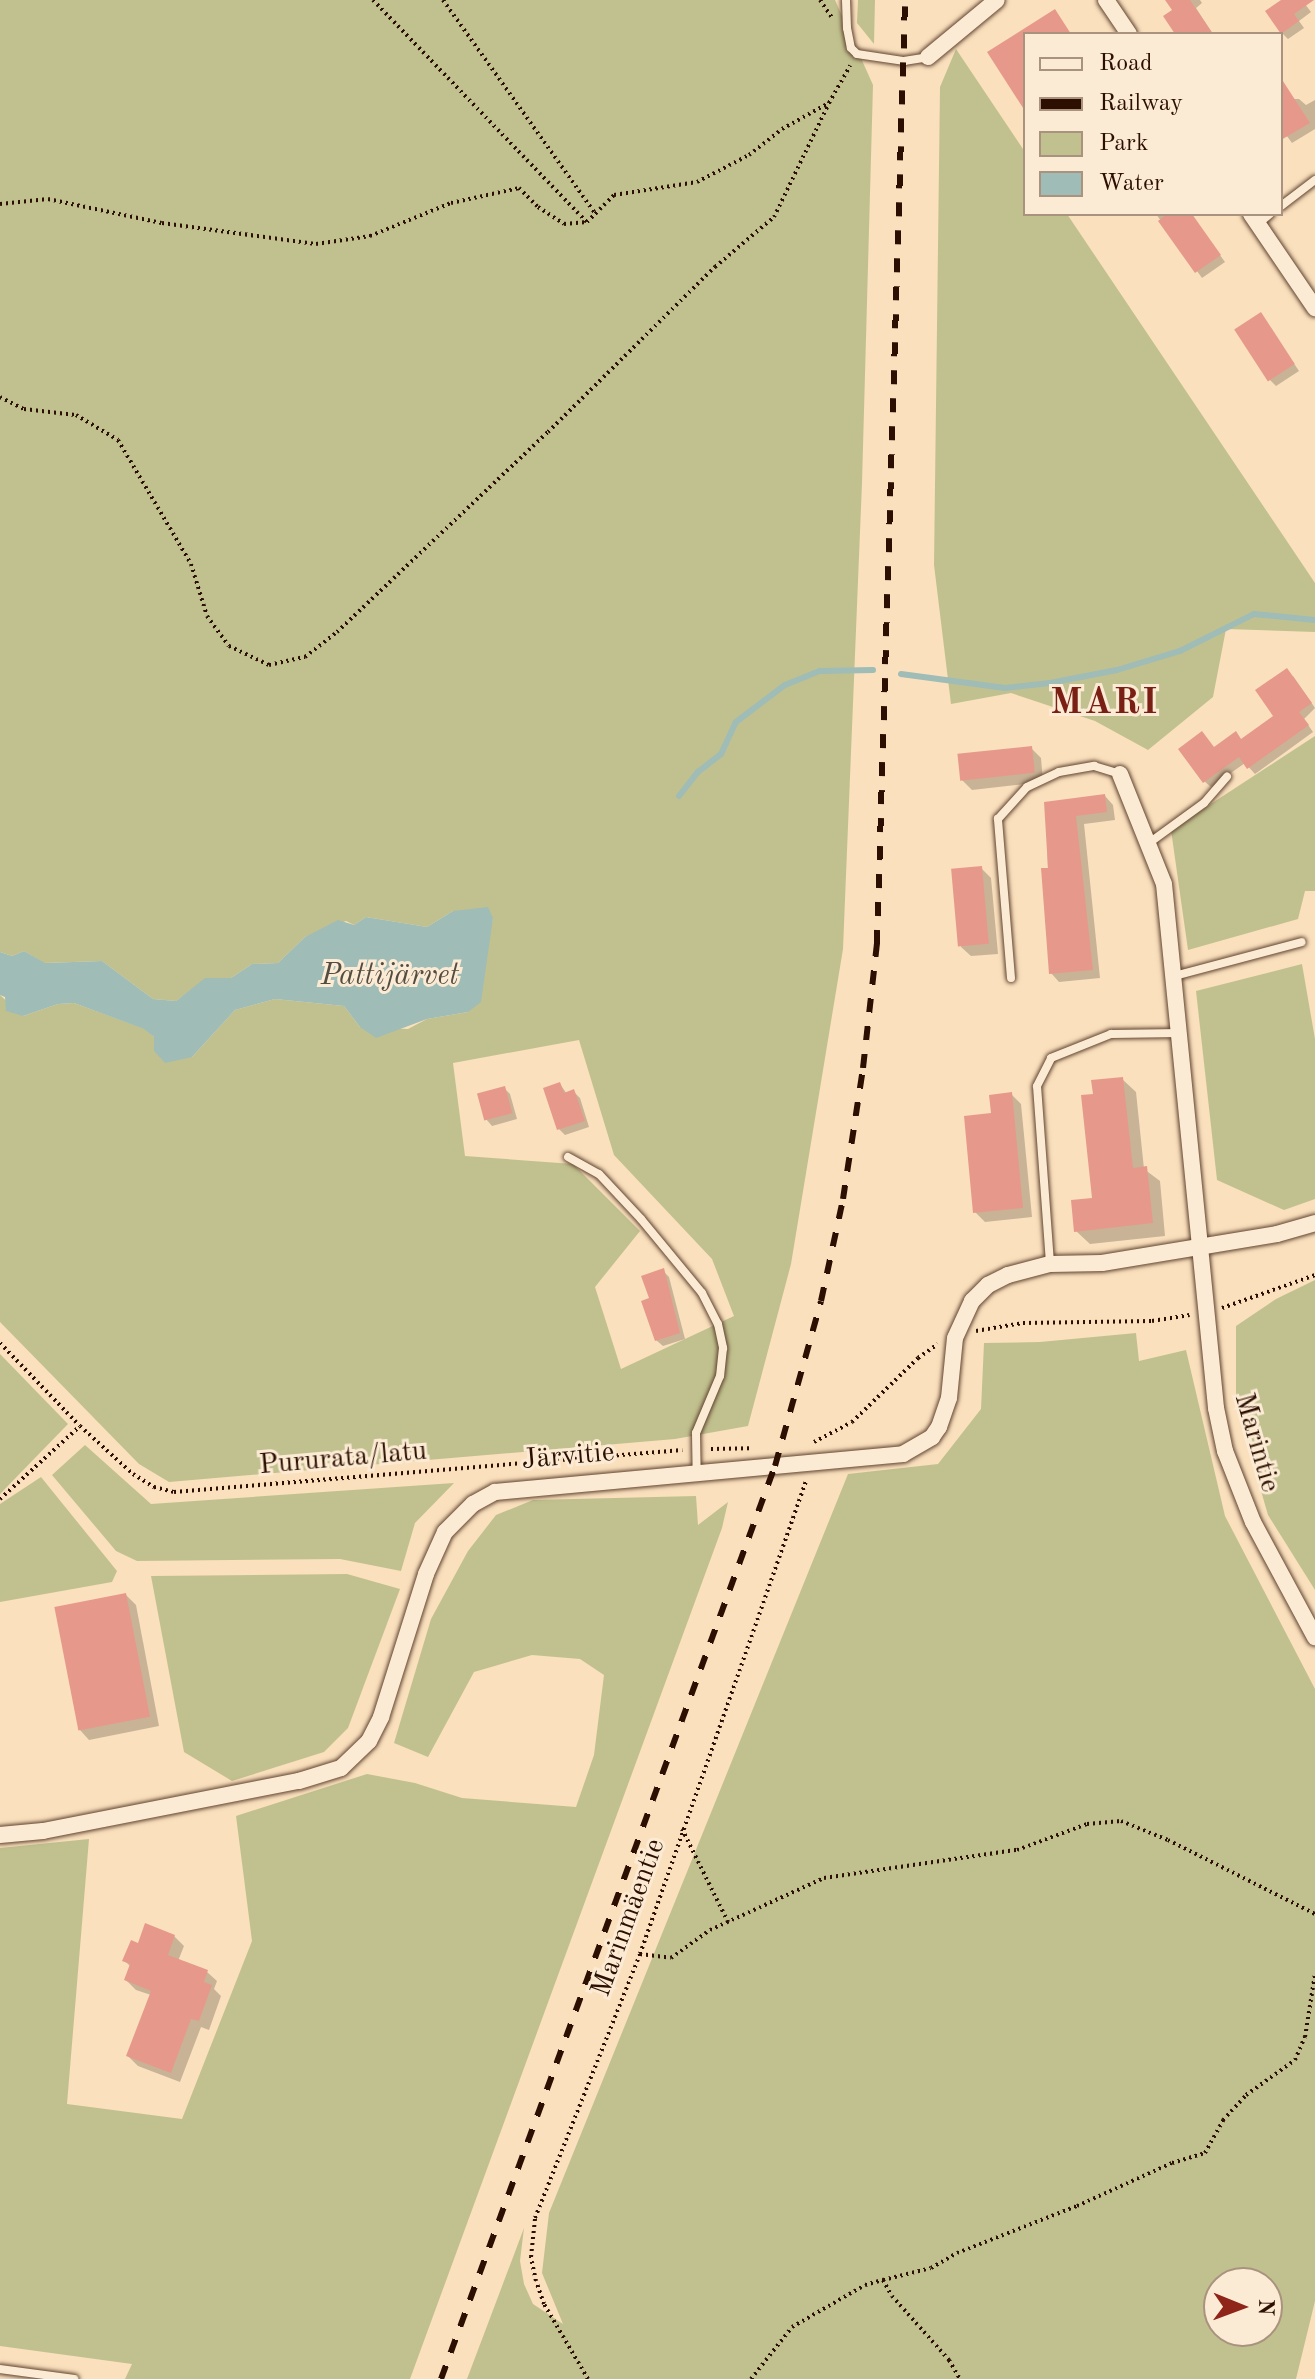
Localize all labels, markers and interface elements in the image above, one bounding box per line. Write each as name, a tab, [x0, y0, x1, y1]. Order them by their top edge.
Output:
legend	[1023, 32, 1283, 216]
text: Road	[1099, 52, 1152, 76]
text: Railway	[1099, 92, 1183, 116]
text: Park	[1099, 132, 1148, 156]
text: Water	[1099, 172, 1164, 196]
district label: MARI	[1050, 683, 1160, 727]
water label: Pattijärvet	[321, 958, 459, 994]
street label: Marintie	[1226, 1389, 1286, 1497]
street label: Pururata/latu	[258, 1435, 428, 1483]
street label: Järvitie	[520, 1436, 616, 1478]
street label: Marinmäentie	[585, 1834, 673, 2002]
north arrow	[1203, 2267, 1283, 2347]
text: N	[1254, 2299, 1276, 2316]

